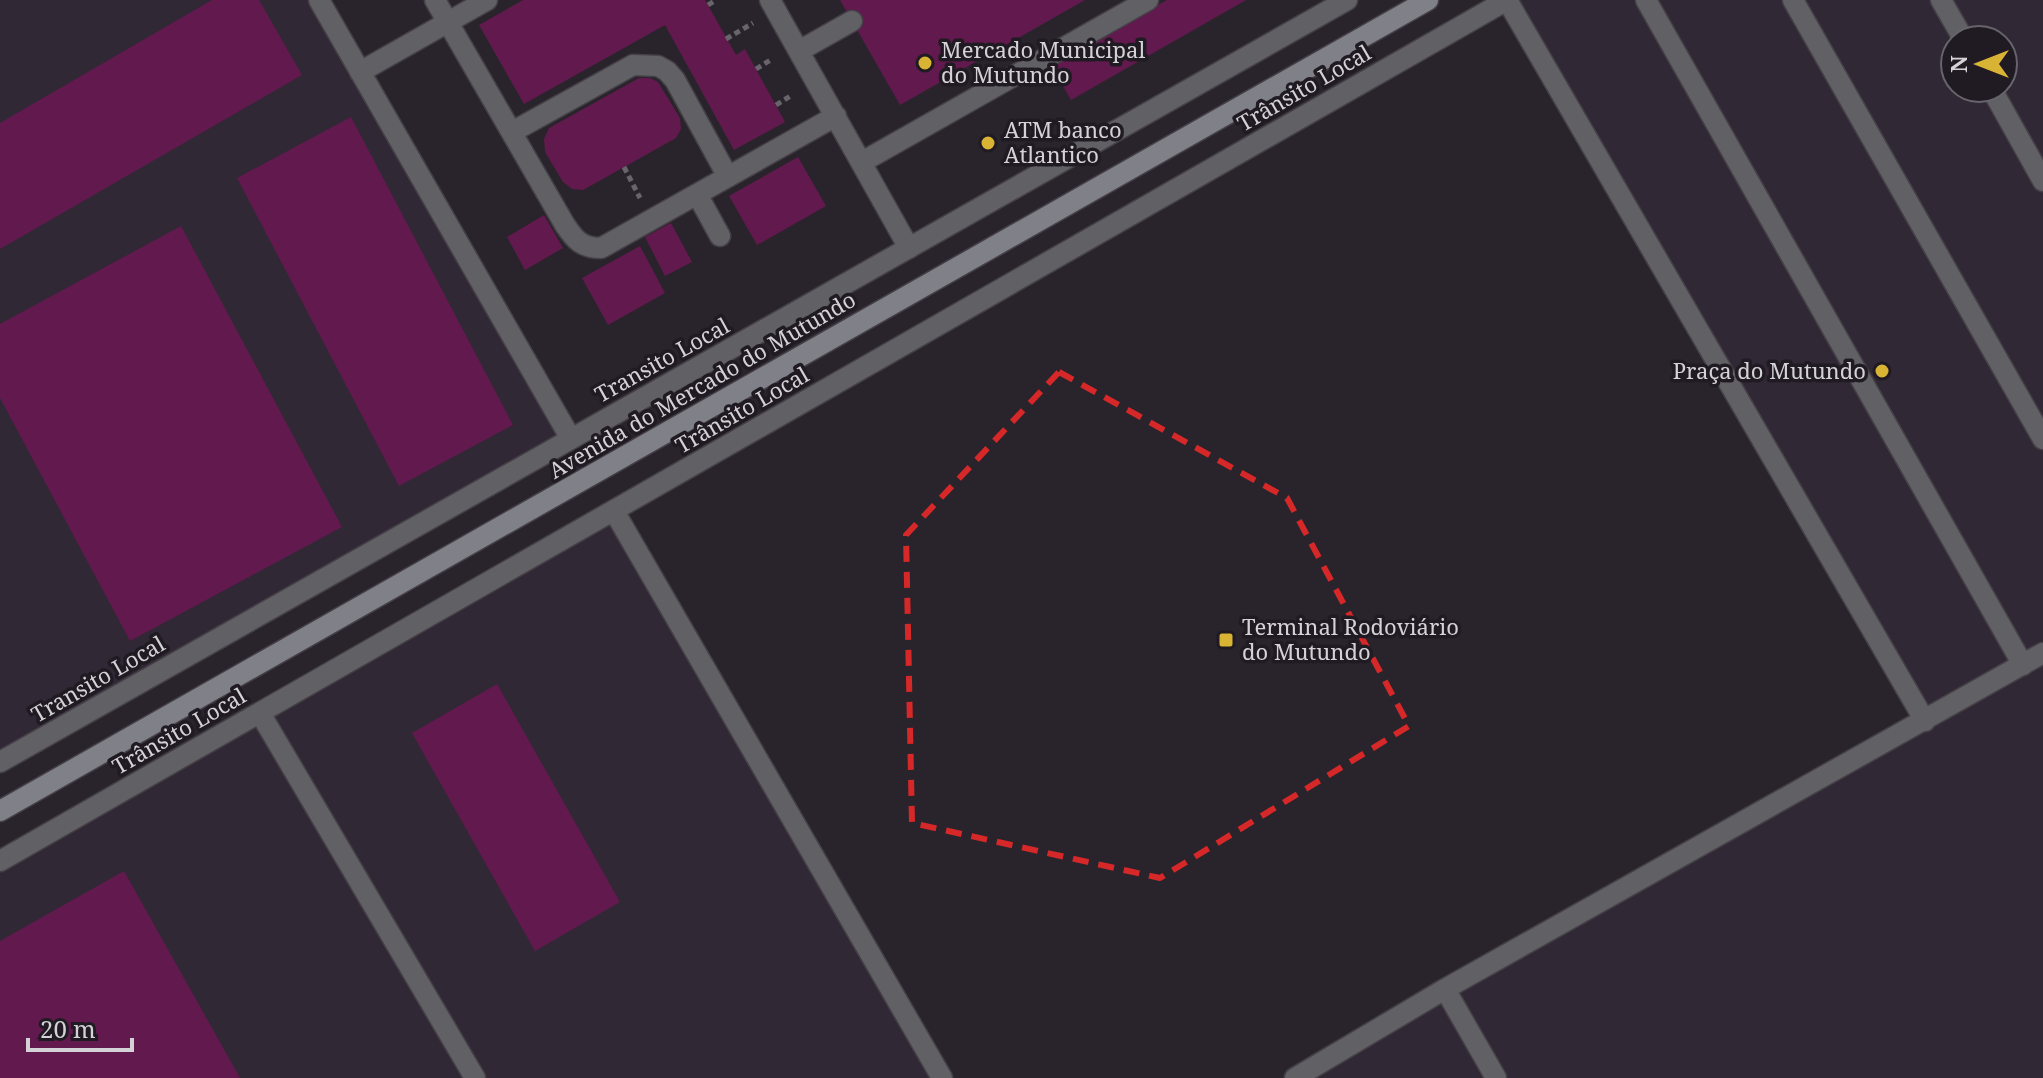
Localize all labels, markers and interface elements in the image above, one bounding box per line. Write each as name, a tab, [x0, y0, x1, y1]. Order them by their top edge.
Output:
north arrow	[1939, 24, 2019, 104]
place label: Mercado Municipal do Mutundo	[941, 34, 1145, 89]
street label: Trânsito Local	[1231, 37, 1376, 138]
marker: Mercado Municipal do Mutundo	[916, 54, 934, 72]
text: N	[1943, 55, 1973, 73]
place label: ATM banco Atlantico	[1004, 114, 1122, 169]
marker: ATM banco Atlantico	[979, 134, 997, 152]
street label: Avenida do Mercado do Mutundo	[542, 284, 861, 485]
street label: Transito Local	[589, 310, 734, 408]
place label: Praça do Mutundo	[1673, 355, 1866, 385]
street label: Trânsito Local	[669, 359, 814, 460]
marker: Praça do Mutundo	[1873, 362, 1891, 380]
place label: Terminal Rodoviário do Mutundo	[1242, 611, 1459, 666]
street label: Transito Local	[25, 628, 170, 729]
marker: Terminal Rodoviário do Mutundo	[1217, 631, 1235, 649]
street label: Trânsito Local	[106, 680, 251, 781]
scale bar	[28, 1002, 132, 1052]
text: 20 m	[40, 1012, 96, 1045]

